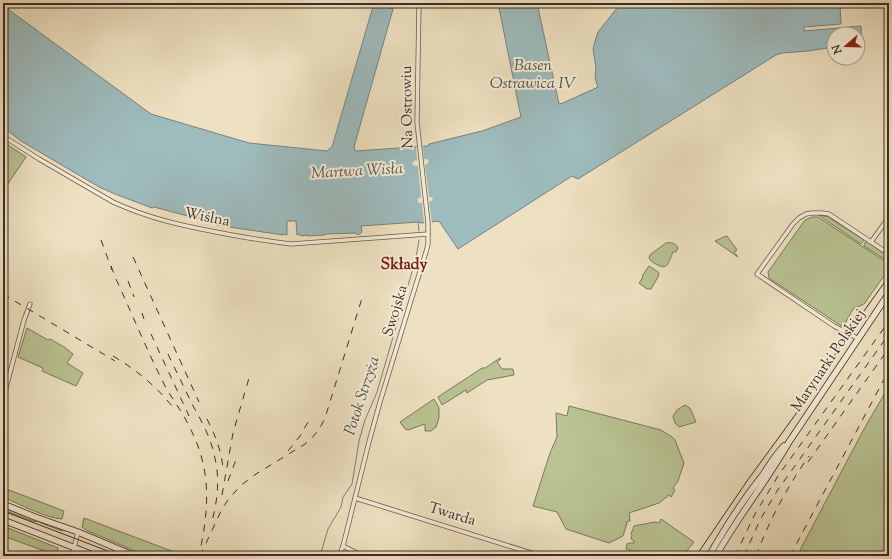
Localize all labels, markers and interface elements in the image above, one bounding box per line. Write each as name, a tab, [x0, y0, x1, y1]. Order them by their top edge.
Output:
north arrow	[826, 26, 866, 66]
text: N	[828, 42, 847, 57]
water label: Basen Ostrawica IV	[490, 55, 577, 96]
street label: Na Ostrowiu	[397, 65, 419, 149]
water label: Martwa Wisła	[310, 158, 404, 186]
street label: Wiślna	[182, 203, 232, 233]
district label: Składy	[381, 254, 427, 277]
street label: Swojska	[378, 283, 414, 339]
street label: Marynarki Polskiej	[787, 305, 871, 417]
water label: Potok Strzyża	[339, 353, 387, 439]
street label: Twarda	[426, 498, 478, 532]

